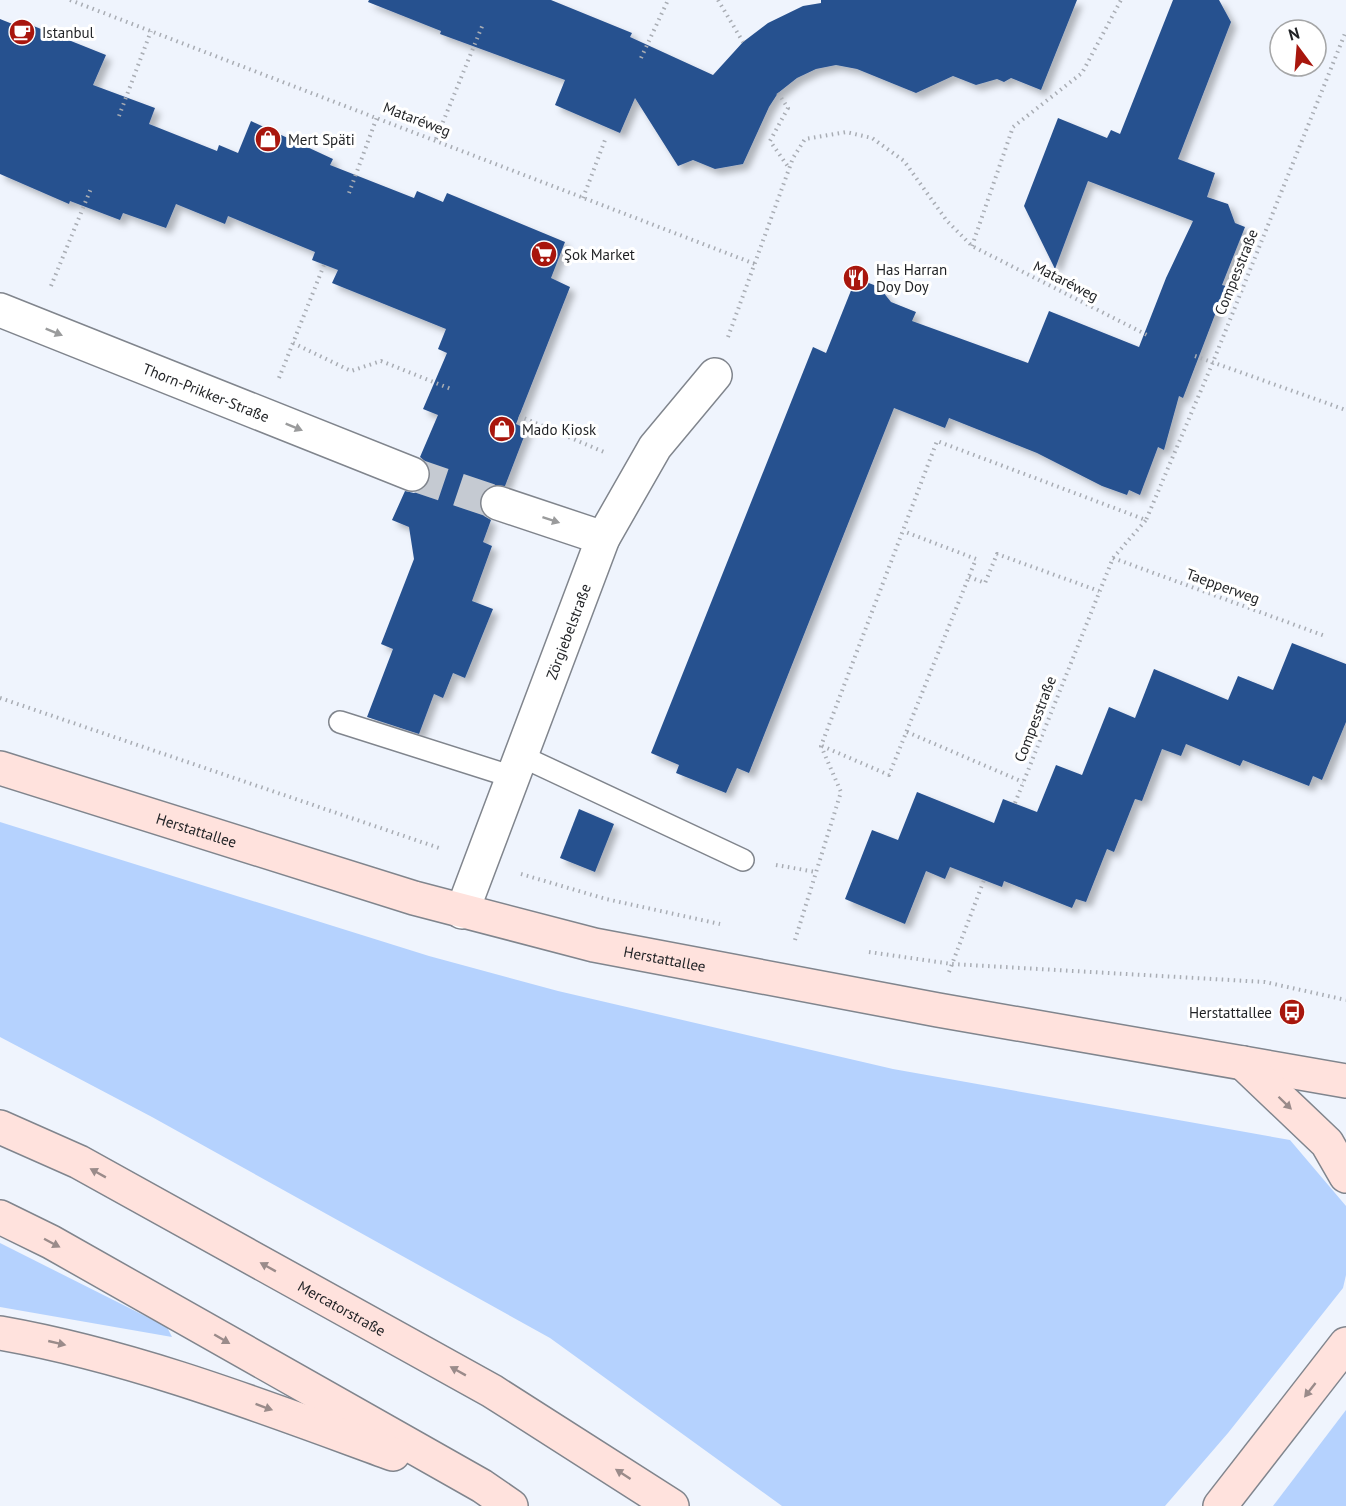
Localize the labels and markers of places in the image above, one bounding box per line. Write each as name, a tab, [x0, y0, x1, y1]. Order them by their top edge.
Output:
cafe icon: Istanbul	[7, 17, 37, 47]
place label: Istanbul	[42, 23, 95, 42]
shop icon: Mert Späti	[253, 124, 283, 154]
place label: Mert Späti	[288, 130, 355, 149]
supermarket icon: Şok Market	[529, 239, 559, 269]
place label: Şok Market	[564, 245, 635, 264]
place label: Has Harran Doy Doy	[876, 260, 947, 296]
restaurant icon: Has Harran Doy Doy	[841, 263, 871, 293]
shop icon: Mado Kiosk	[487, 414, 517, 444]
place label: Mado Kiosk	[522, 420, 597, 439]
bus stop icon: Herstattallee	[1277, 997, 1307, 1027]
place label: Herstattallee	[1189, 1003, 1272, 1022]

